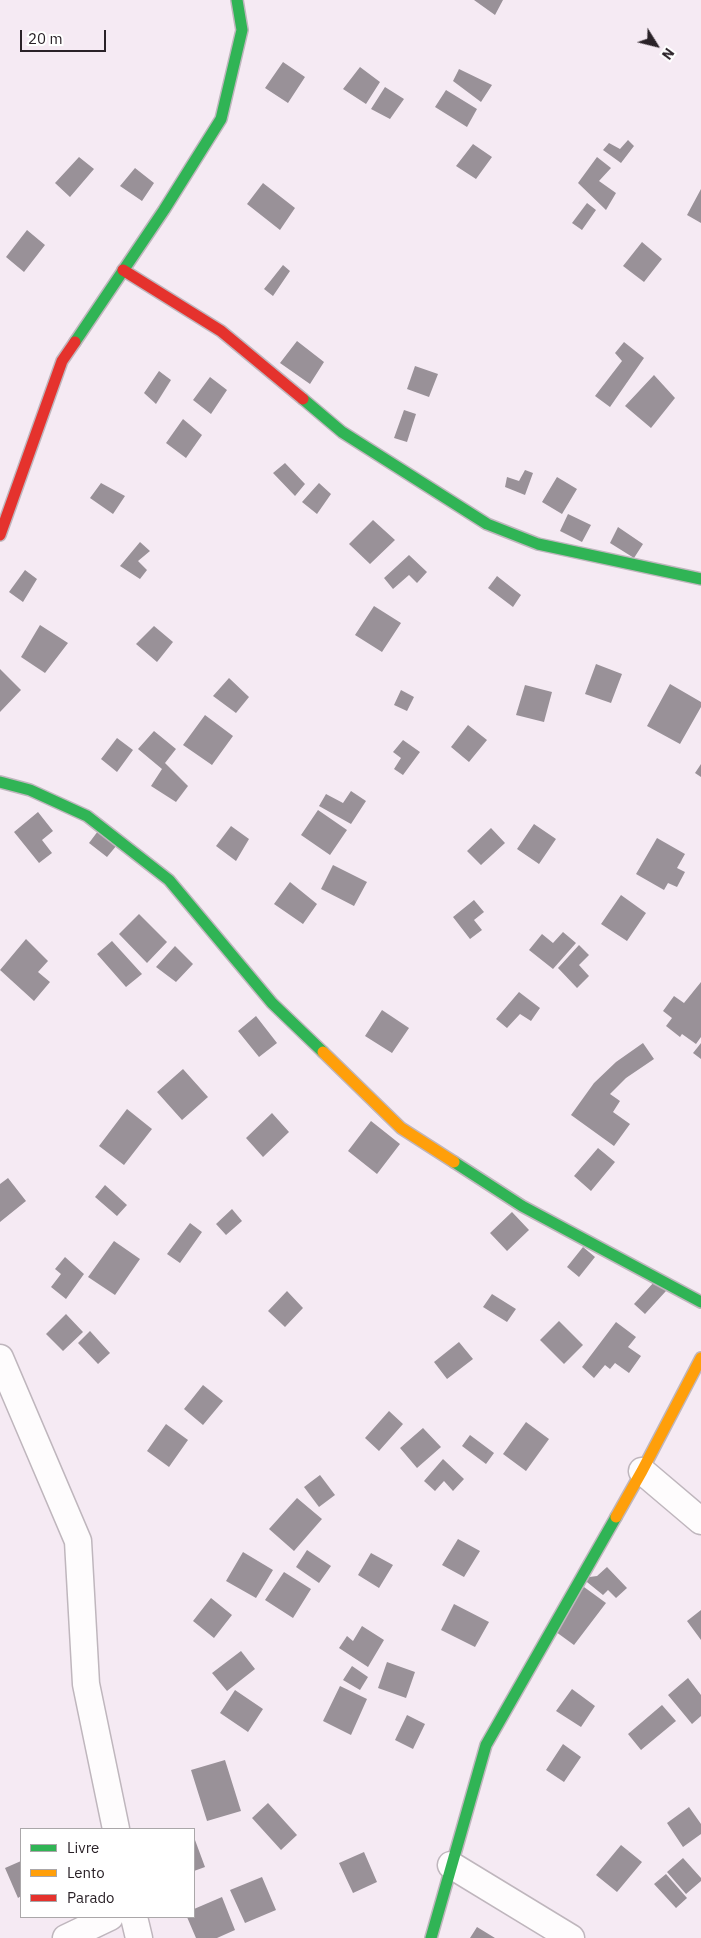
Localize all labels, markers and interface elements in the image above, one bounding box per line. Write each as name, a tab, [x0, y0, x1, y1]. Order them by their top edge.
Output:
scale bar	[22, 20, 109, 52]
north arrow	[631, 20, 681, 70]
text: 20 m	[28, 29, 63, 48]
text: N	[658, 44, 678, 63]
legend	[20, 1828, 195, 1918]
text: Livre	[67, 1838, 99, 1857]
text: Lento	[67, 1863, 105, 1882]
text: Parado	[67, 1888, 115, 1907]

